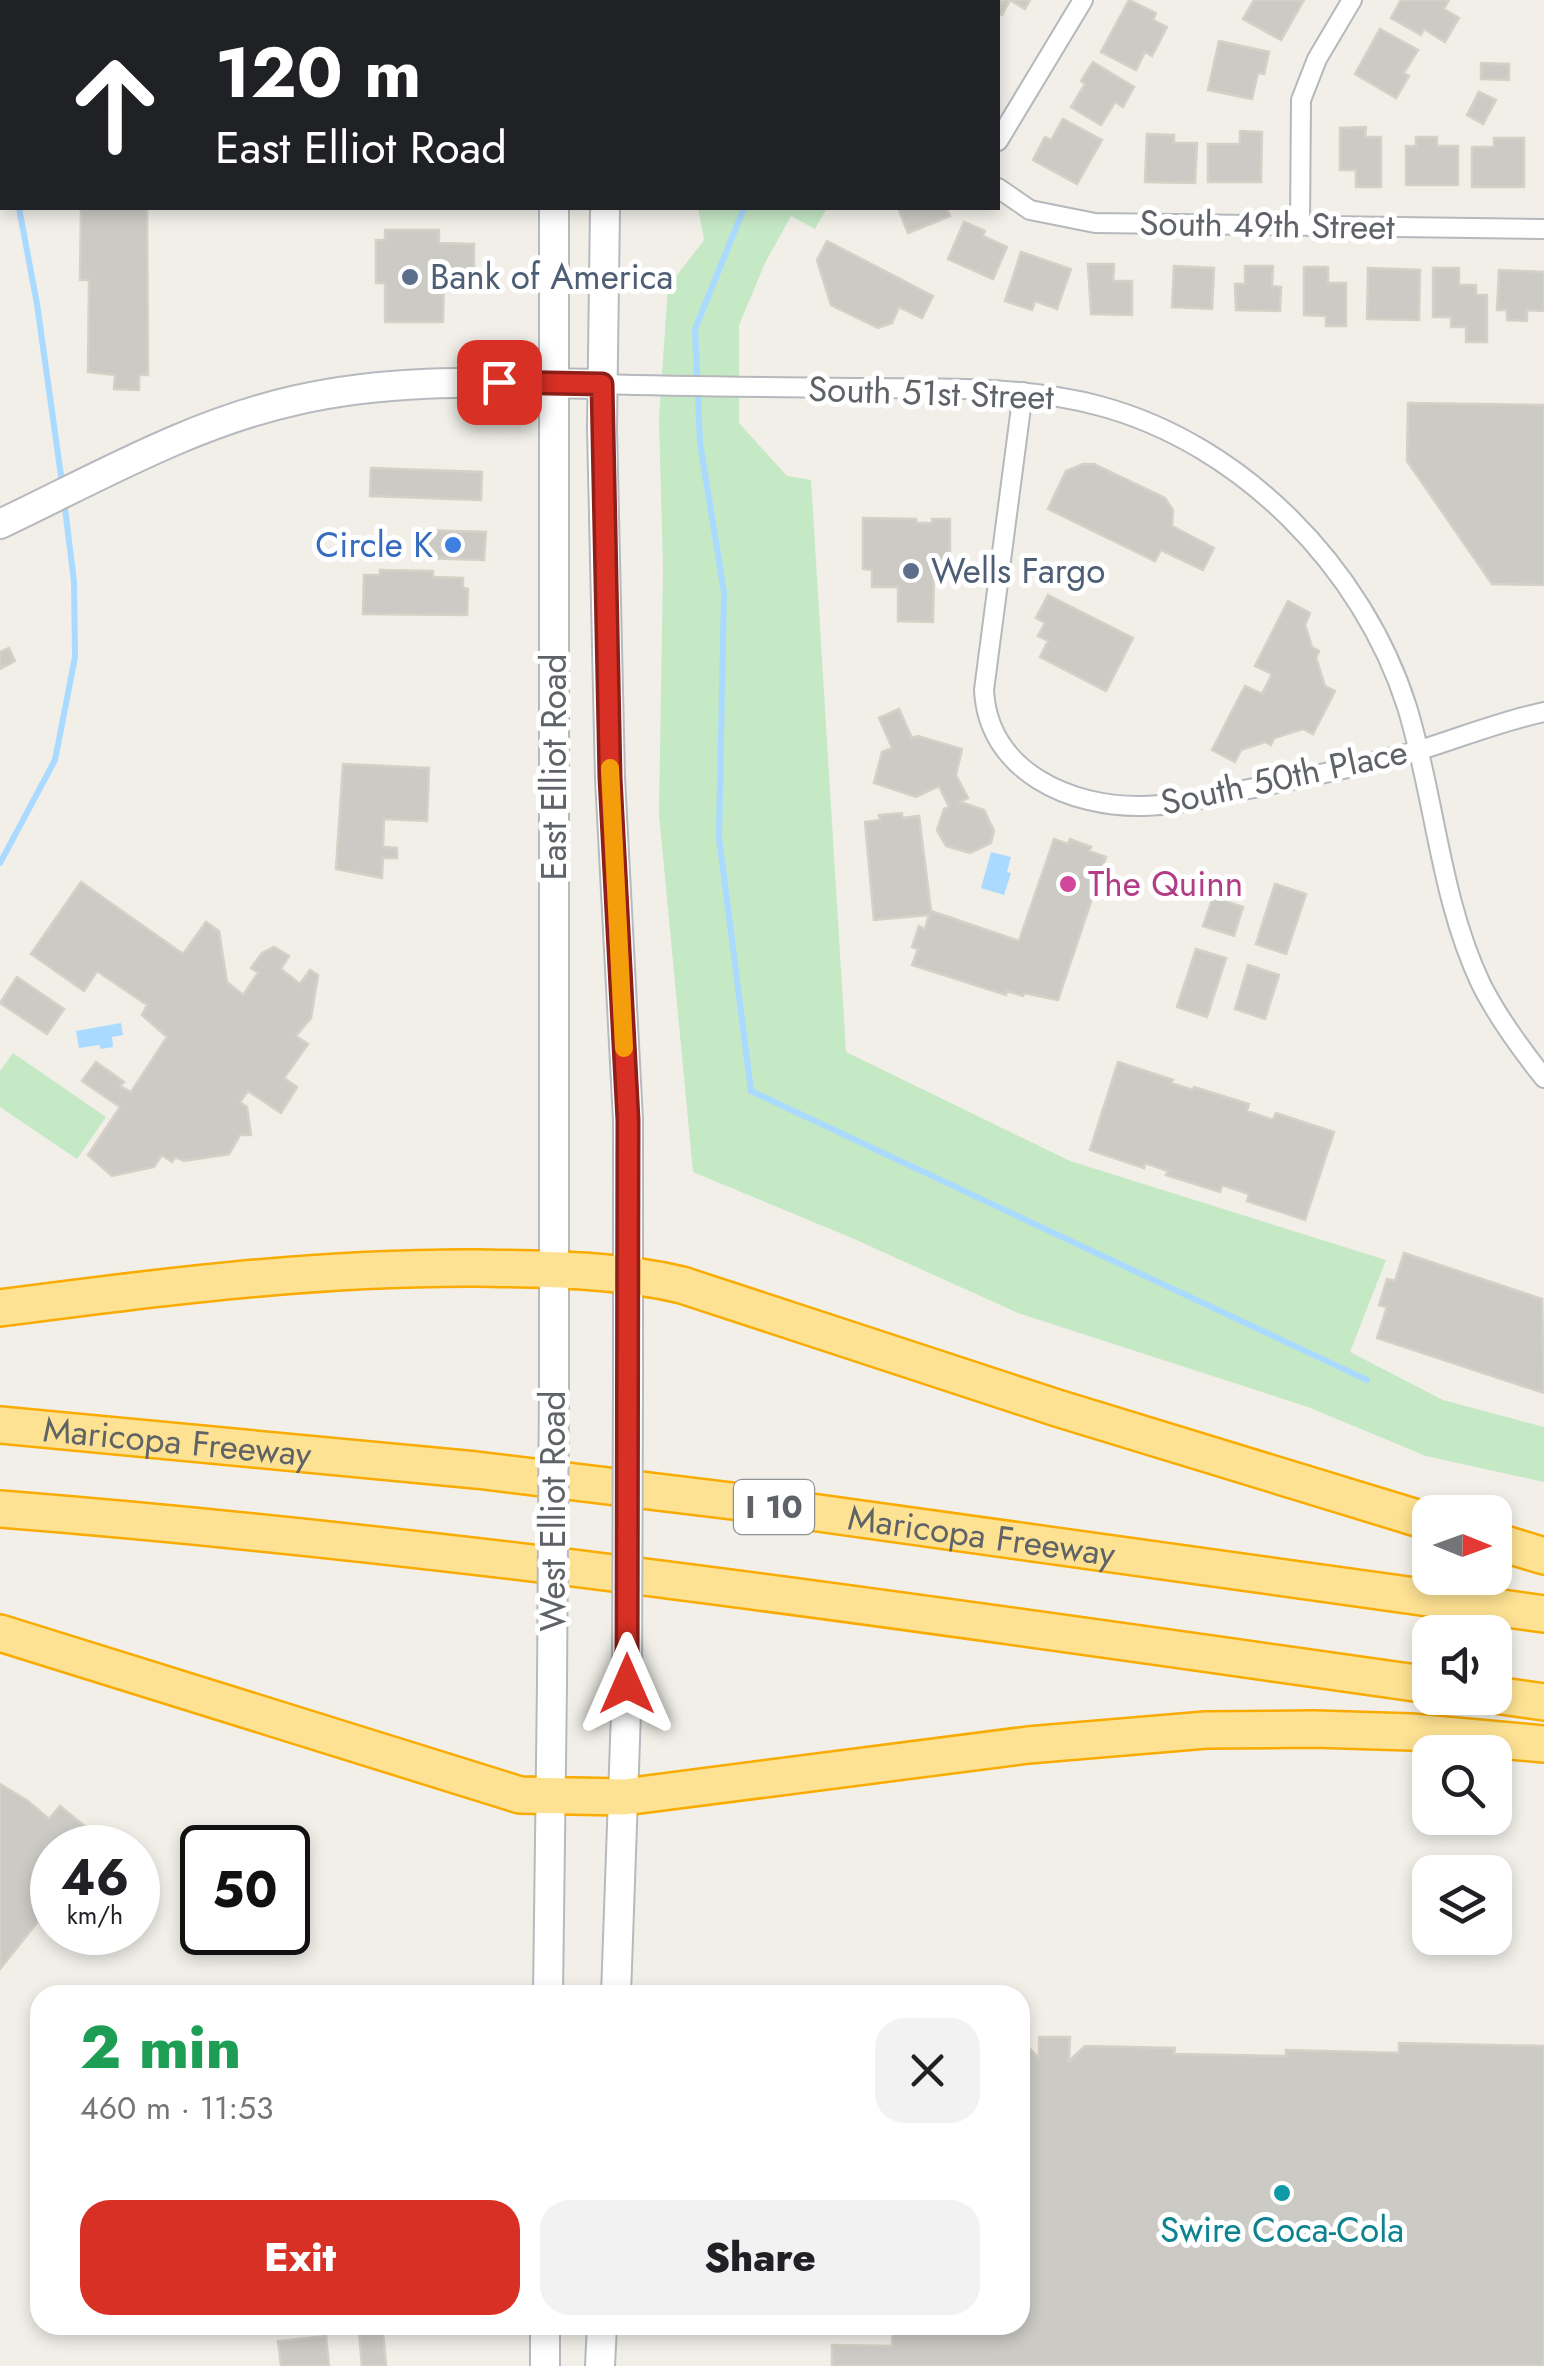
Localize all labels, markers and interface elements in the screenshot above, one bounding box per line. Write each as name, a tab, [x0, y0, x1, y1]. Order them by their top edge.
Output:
text: 120 m	[215, 22, 421, 123]
icon: ahead	[50, 40, 180, 170]
text: East Elliot Road	[215, 115, 507, 180]
street label: South 49th Street	[1139, 198, 1396, 252]
place label: Bank of America	[430, 252, 673, 302]
marker: Bank of America	[399, 266, 421, 288]
pin	[457, 340, 542, 425]
icon: arrive	[472, 355, 527, 410]
street label: South 51st Street	[807, 364, 1055, 422]
place label: Circle K	[315, 520, 433, 570]
marker: Circle K	[442, 534, 464, 556]
place label: Wells Fargo	[931, 546, 1105, 596]
marker: Wells Fargo	[900, 560, 922, 582]
street label: East Elliot Road	[529, 653, 579, 881]
street label: South 50th Place	[1156, 726, 1412, 828]
place label: The Quinn	[1088, 859, 1243, 909]
marker: The Quinn	[1057, 873, 1079, 895]
street label: West Elliot Road	[528, 1391, 578, 1631]
street label: Maricopa Freeway	[41, 1404, 314, 1479]
road number: I 10	[734, 1480, 814, 1534]
street label: Maricopa Freeway	[845, 1492, 1119, 1579]
north arrow	[1412, 1495, 1512, 1595]
map controls	[1412, 1495, 1512, 1955]
button: sound	[1412, 1615, 1512, 1715]
position arrow	[575, 1632, 679, 1736]
button: search	[1412, 1735, 1512, 1835]
speed limit sign: 50	[180, 1825, 310, 1955]
text: 46	[61, 1841, 129, 1914]
button: layers	[1412, 1855, 1512, 1955]
text: km/h	[67, 1897, 123, 1933]
text: 2 min	[80, 2004, 241, 2091]
button: close	[875, 2018, 980, 2123]
text: 460 m · 11:53	[80, 2085, 274, 2131]
marker: Swire Coca-Cola	[1271, 2182, 1293, 2204]
button: Exit	[80, 2200, 520, 2315]
button: Share	[540, 2200, 980, 2315]
place label: Swire Coca-Cola	[1160, 2205, 1404, 2255]

